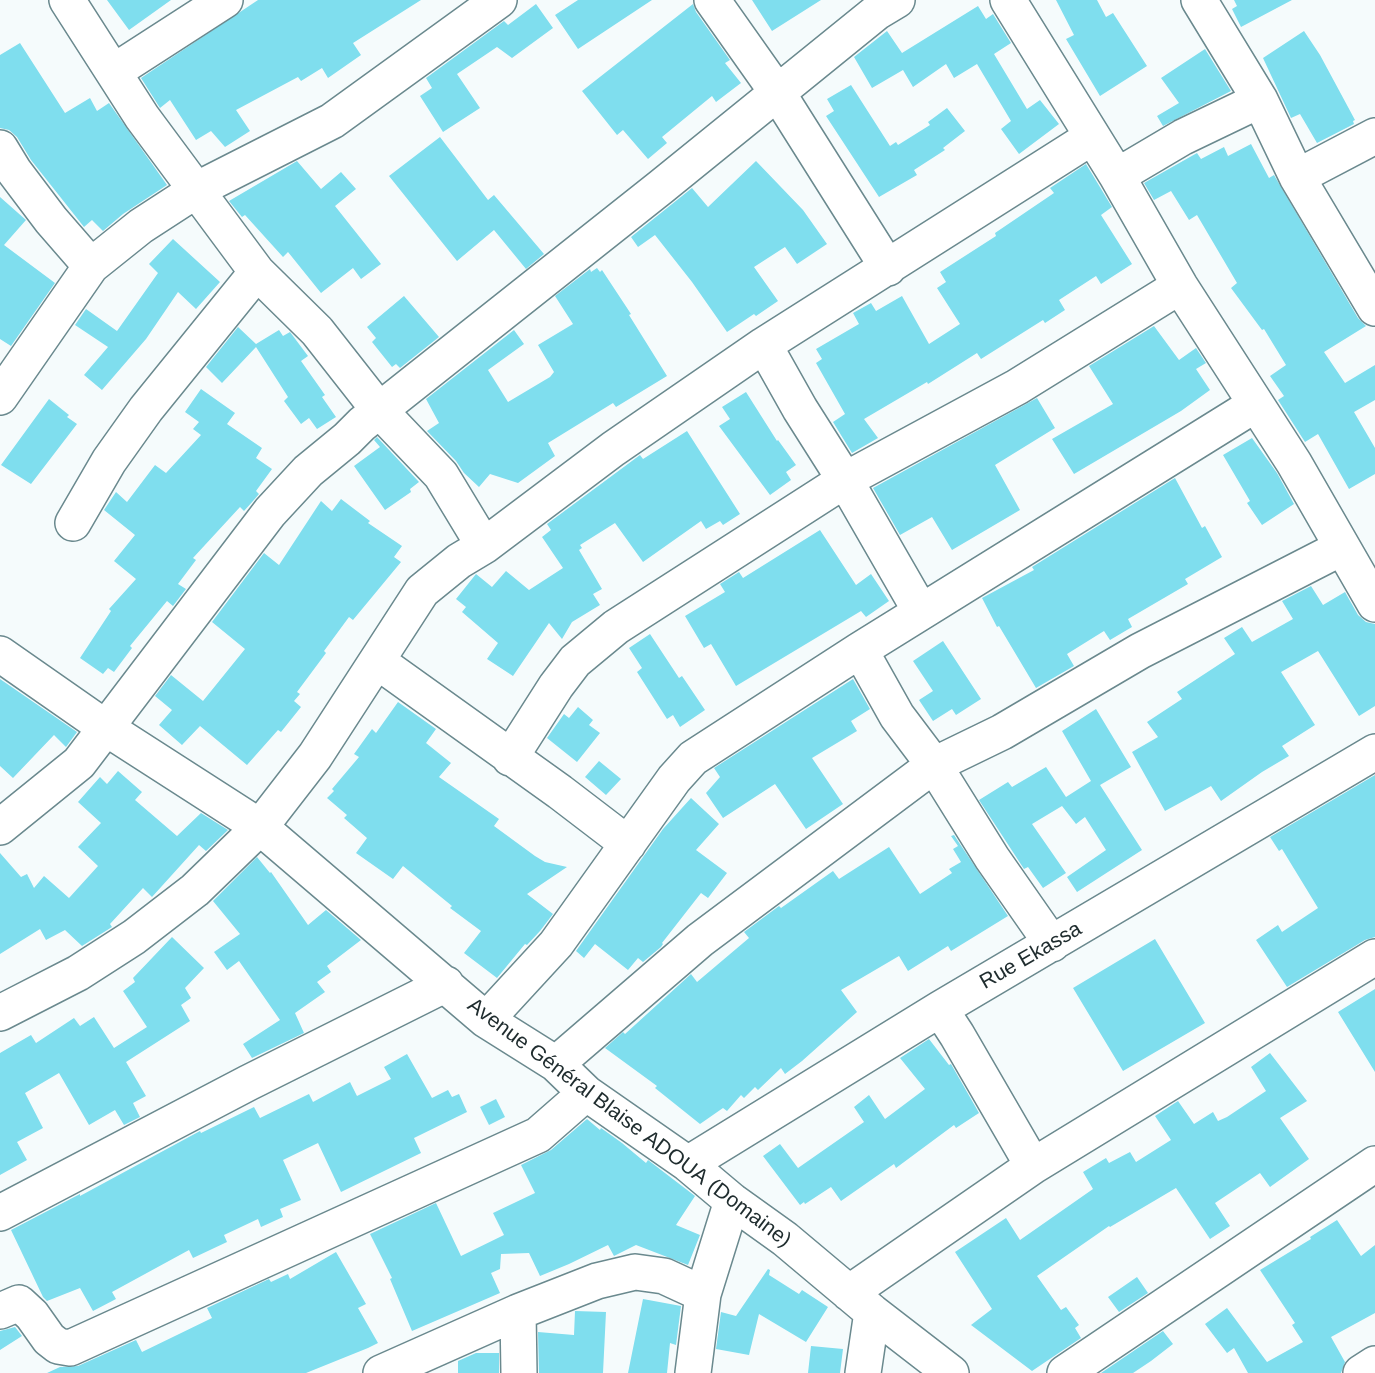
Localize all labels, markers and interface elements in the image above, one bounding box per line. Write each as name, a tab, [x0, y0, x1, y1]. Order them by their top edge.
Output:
street label: Rue Ekassa	[976, 917, 1086, 995]
street label: Avenue Général Blaise ADOUA (Domaine)	[462, 993, 796, 1253]

